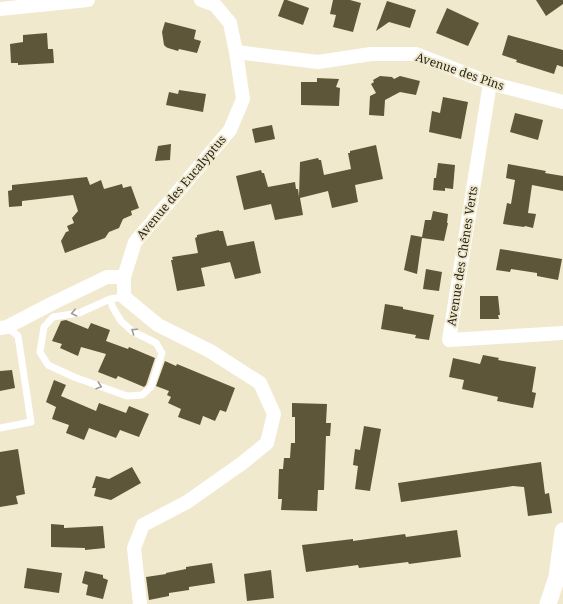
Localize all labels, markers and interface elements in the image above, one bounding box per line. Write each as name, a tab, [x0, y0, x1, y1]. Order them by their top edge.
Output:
street label: Avenue des Pins	[413, 48, 507, 94]
street label: Avenue des Eucalyptus	[132, 131, 230, 243]
street label: Avenue des Chênes Verts	[443, 185, 481, 327]
one-way arrow	[71, 309, 77, 317]
one-way arrow	[131, 329, 138, 336]
one-way arrow	[95, 381, 102, 390]

